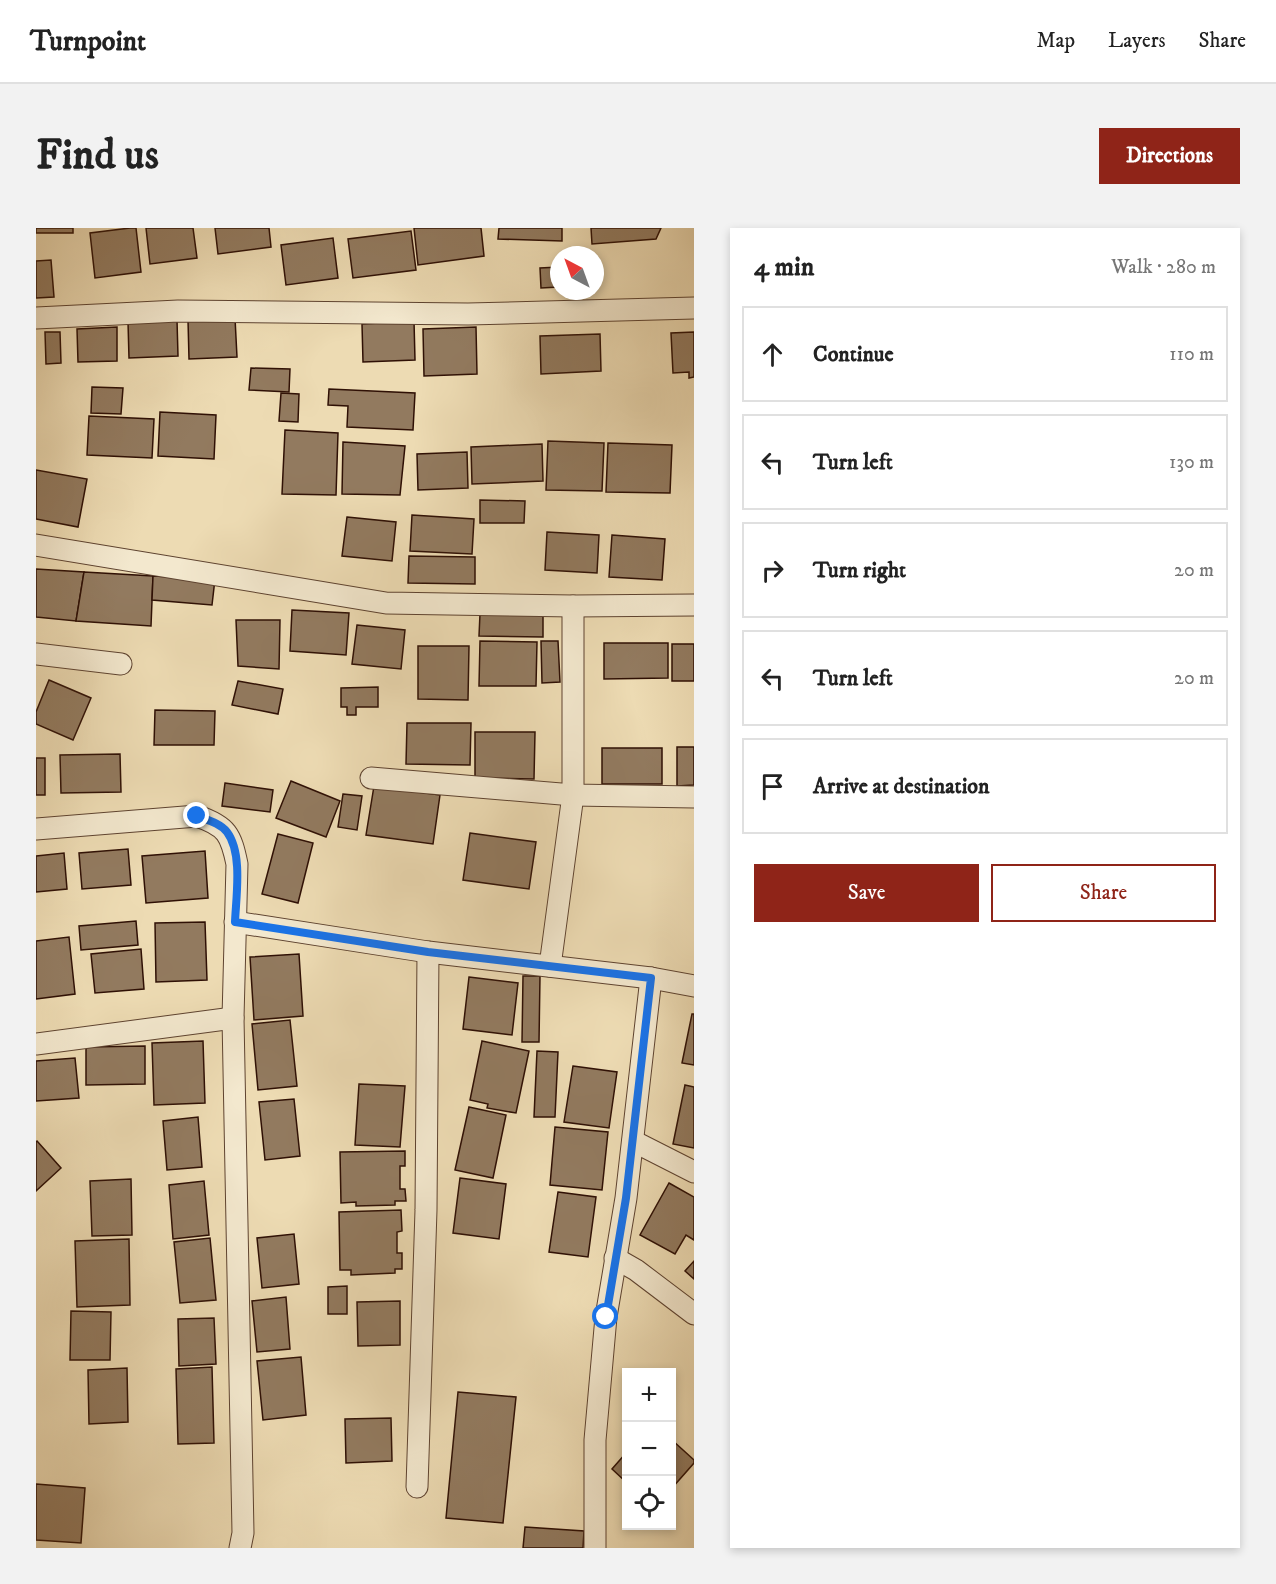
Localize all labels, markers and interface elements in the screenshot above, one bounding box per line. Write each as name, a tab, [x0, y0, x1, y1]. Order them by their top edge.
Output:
text: Turnpoint	[30, 24, 146, 59]
text: Map	[1036, 28, 1075, 54]
text: Layers	[1108, 28, 1166, 54]
text: Share	[1199, 28, 1246, 54]
button: Directions	[1099, 128, 1240, 184]
text: Find us	[36, 130, 159, 182]
north arrow	[550, 246, 604, 300]
text: 4 min	[754, 251, 814, 284]
text: Walk · 280 m	[1111, 255, 1216, 280]
icon: ahead	[756, 338, 789, 371]
text: Continue	[813, 341, 894, 368]
text: 110 m	[1169, 342, 1214, 367]
icon: left	[756, 446, 789, 479]
text: Turn left	[813, 449, 893, 476]
text: 130 m	[1169, 450, 1214, 475]
icon: right	[756, 554, 789, 587]
text: Turn right	[813, 557, 906, 584]
text: 20 m	[1174, 558, 1214, 583]
icon: left	[756, 662, 789, 695]
text: Turn left	[813, 665, 893, 692]
text: 20 m	[1174, 666, 1214, 691]
icon: arrive	[756, 770, 789, 803]
text: Arrive at destination	[813, 773, 990, 800]
route end	[183, 802, 209, 828]
button: Save	[754, 864, 979, 922]
button: Share	[991, 864, 1216, 922]
route start	[592, 1303, 618, 1329]
map controls	[622, 1368, 676, 1530]
button: +	[622, 1368, 676, 1422]
button: −	[622, 1422, 676, 1476]
button: locate	[622, 1476, 676, 1530]

